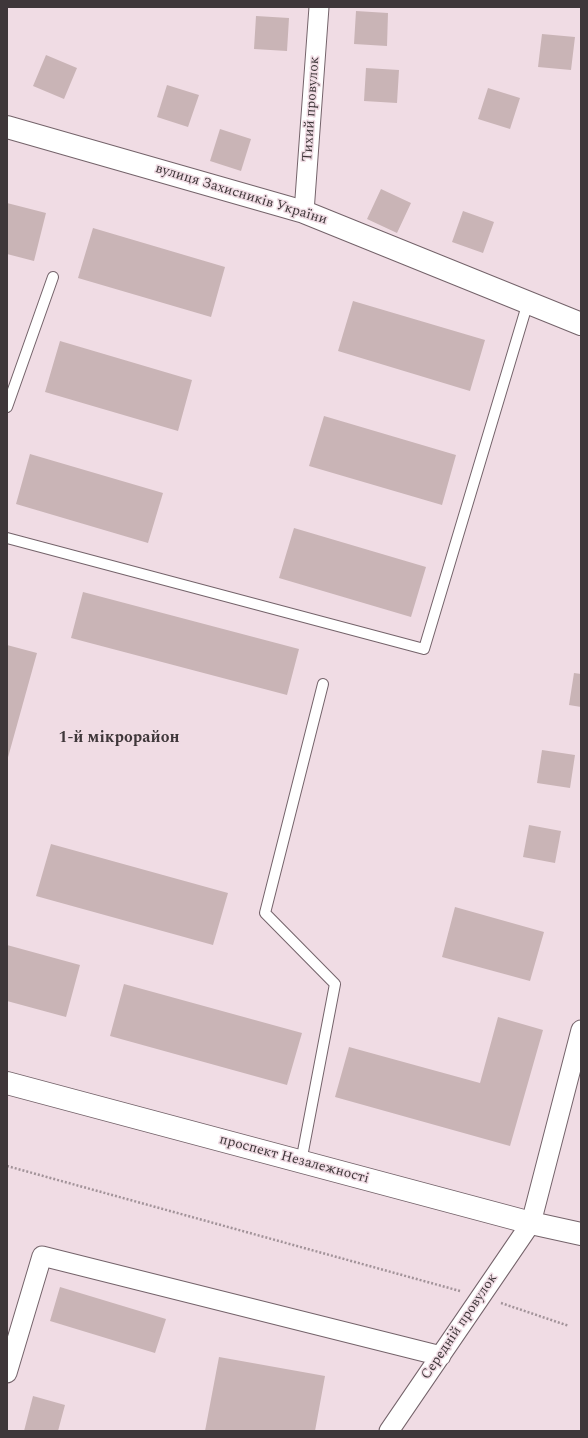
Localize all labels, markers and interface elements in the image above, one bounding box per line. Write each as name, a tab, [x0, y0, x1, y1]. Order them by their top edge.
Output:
street label: Тихий провулок	[300, 56, 324, 162]
street label: вулиця Захисників України	[153, 161, 329, 229]
district label: 1-й мікрорайон	[58, 729, 180, 749]
street label: проспект Незалежності	[217, 1132, 371, 1188]
street label: Середній провулок	[418, 1271, 502, 1383]

